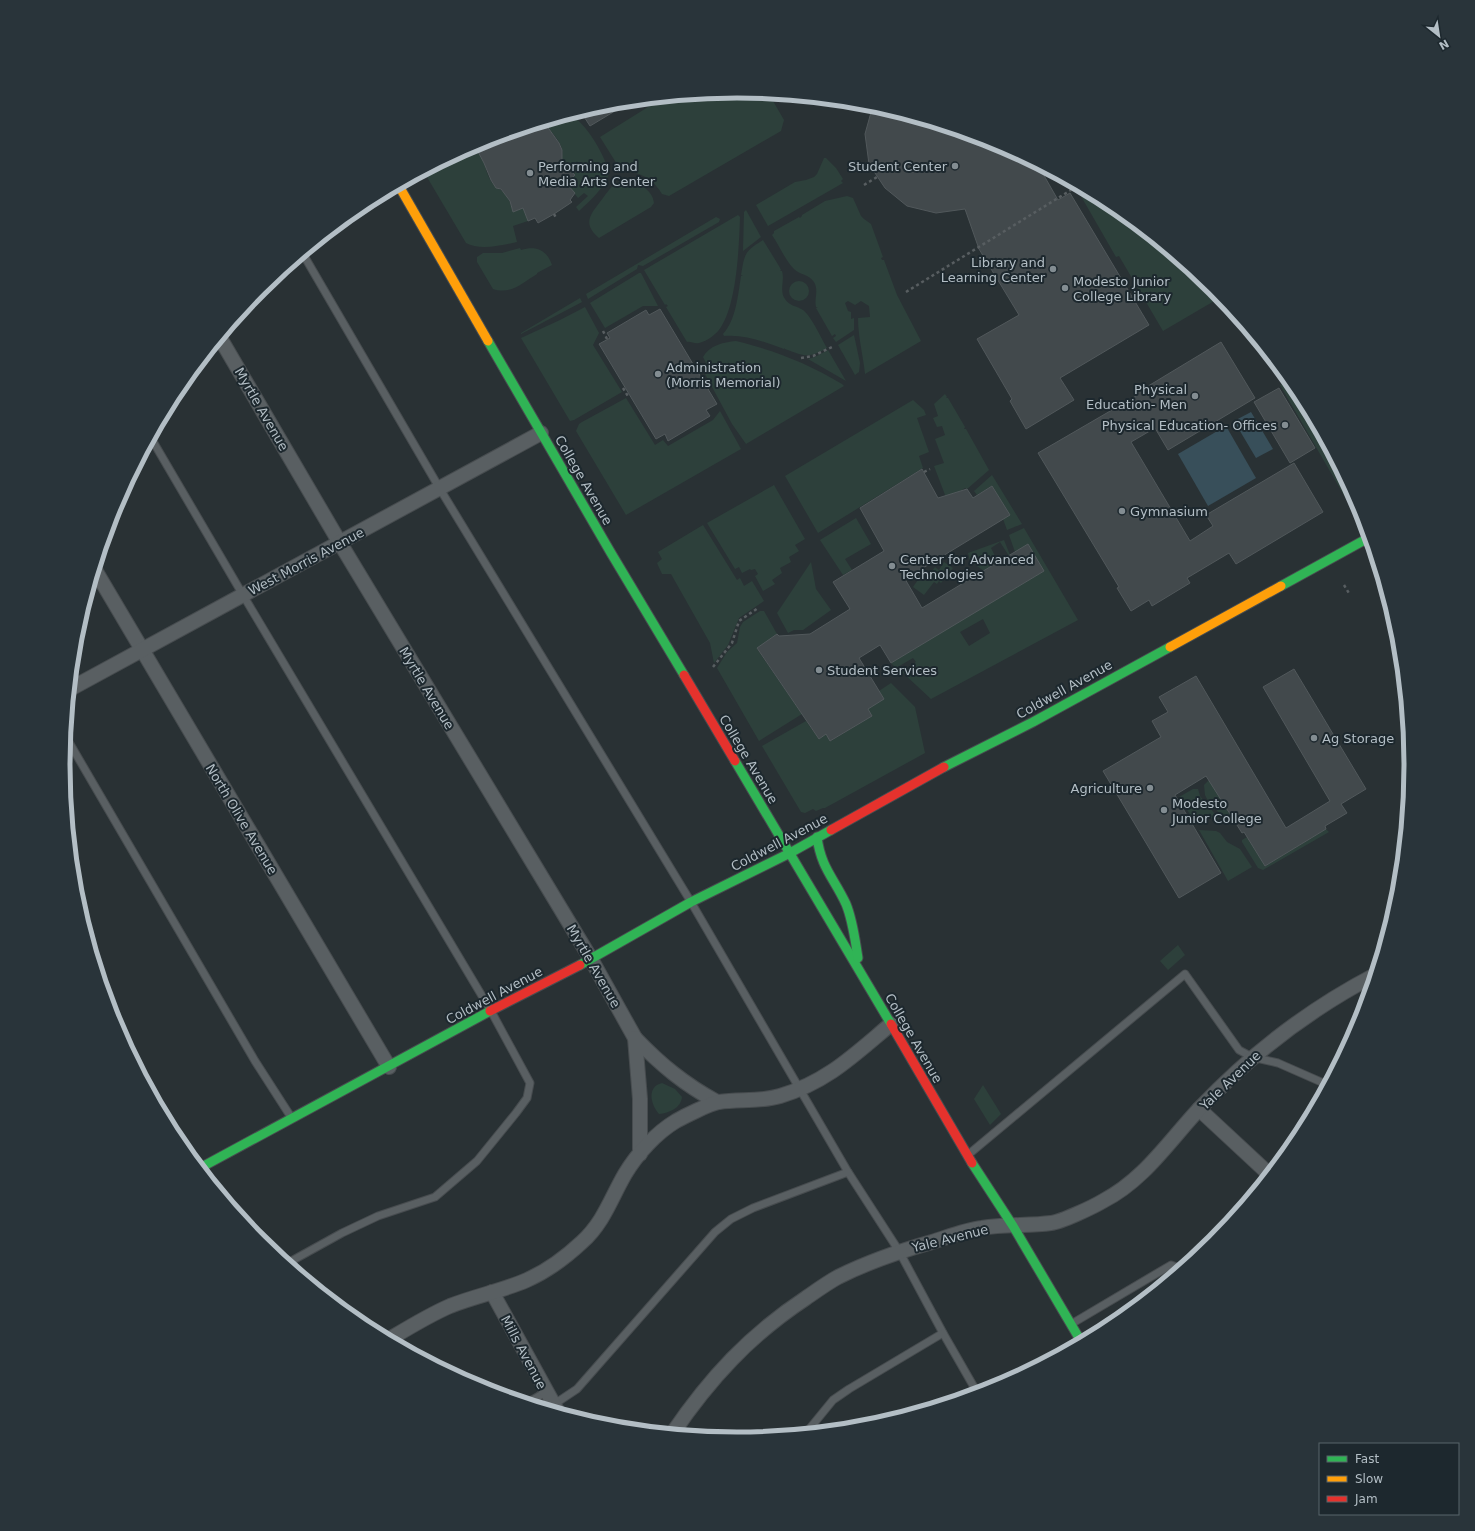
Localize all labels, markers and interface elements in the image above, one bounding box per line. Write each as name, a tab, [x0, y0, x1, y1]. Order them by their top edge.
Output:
north arrow	[1419, 16, 1459, 56]
text: N	[1437, 36, 1451, 52]
place label: Performing and Media Arts Center	[538, 159, 656, 189]
place label: Student Center	[848, 159, 948, 174]
marker: Student Center	[950, 161, 960, 171]
marker: Performing and Media Arts Center	[525, 168, 535, 178]
place label: Library and Learning Center	[941, 255, 1046, 285]
marker: Library and Learning Center	[1048, 264, 1058, 274]
place label: Modesto Junior College Library	[1073, 274, 1171, 304]
marker: Modesto Junior College Library	[1060, 283, 1070, 293]
place label: Administration (Morris Memorial)	[666, 360, 781, 390]
street label: Myrtle Avenue	[232, 365, 291, 453]
marker: Administration (Morris Memorial)	[653, 369, 663, 379]
place label: Physical Education- Men	[1086, 382, 1187, 412]
marker: Physical Education- Men	[1190, 391, 1200, 401]
place label: Physical Education- Offices	[1102, 418, 1277, 433]
marker: Physical Education- Offices	[1280, 420, 1290, 430]
street label: College Avenue	[552, 433, 615, 528]
place label: Gymnasium	[1130, 504, 1208, 519]
marker: Gymnasium	[1117, 506, 1127, 516]
street label: West Morris Avenue	[246, 525, 367, 598]
place label: Center for Advanced Technologies	[899, 552, 1034, 582]
marker: Center for Advanced Technologies	[887, 561, 897, 571]
street label: Myrtle Avenue	[396, 644, 457, 732]
street label: Coldwell Avenue	[1014, 657, 1115, 722]
place label: Student Services	[827, 663, 937, 678]
marker: Student Services	[814, 665, 824, 675]
street label: College Avenue	[716, 712, 781, 806]
place label: Ag Storage	[1322, 731, 1394, 746]
marker: Ag Storage	[1309, 733, 1319, 743]
street label: North Olive Avenue	[203, 761, 280, 877]
place label: Agriculture	[1071, 781, 1142, 796]
marker: Agriculture	[1145, 783, 1155, 793]
place label: Modesto Junior College	[1171, 796, 1262, 826]
marker: Modesto Junior College	[1159, 805, 1169, 815]
street label: Coldwell Avenue	[728, 811, 830, 874]
street label: Myrtle Avenue	[564, 922, 623, 1010]
street label: Coldwell Avenue	[443, 964, 545, 1027]
street label: College Avenue	[882, 991, 945, 1086]
street label: Yale Avenue	[1196, 1048, 1264, 1114]
street label: Yale Avenue	[909, 1222, 990, 1255]
street label: Mills Avenue	[498, 1313, 549, 1392]
legend	[1319, 1443, 1459, 1515]
text: Fast	[1355, 1452, 1379, 1466]
text: Slow	[1355, 1472, 1383, 1486]
text: Jam	[1354, 1492, 1378, 1506]

